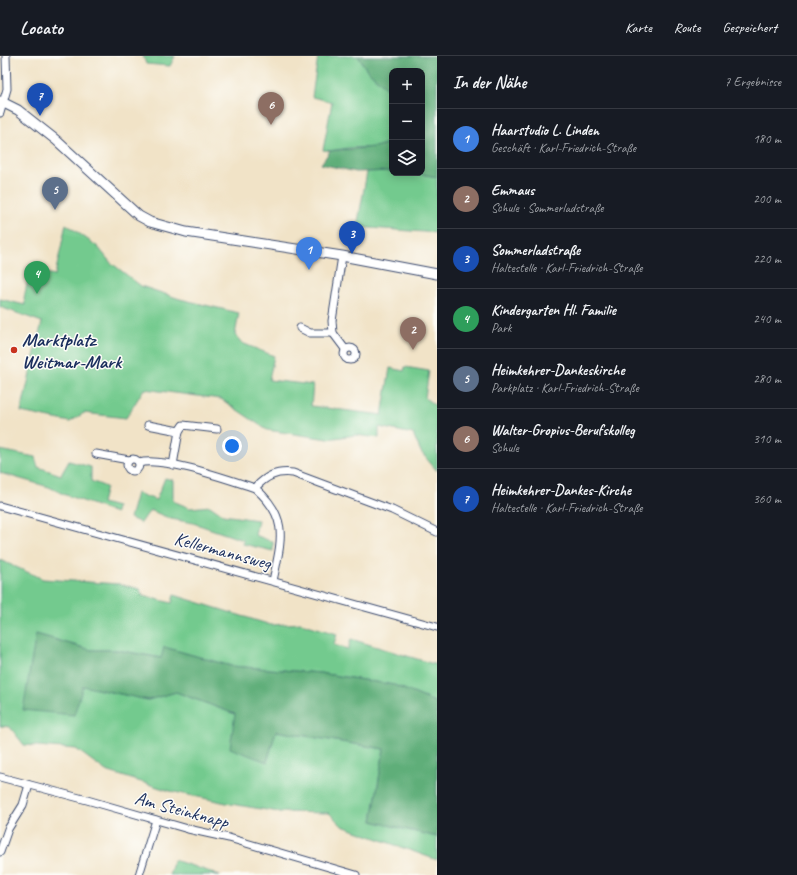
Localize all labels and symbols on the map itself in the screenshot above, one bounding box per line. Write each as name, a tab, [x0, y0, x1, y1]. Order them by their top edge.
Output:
pin: 7	[27, 83, 53, 116]
pin: 6	[258, 92, 284, 125]
pin: 5	[42, 177, 68, 210]
pin: 3	[339, 221, 365, 254]
pin: 1	[296, 237, 322, 270]
pin: 4	[24, 261, 50, 294]
pin: 2	[400, 317, 426, 350]
place label: Marktplatz Weitmar-Mark	[22, 328, 123, 374]
marker: Marktplatz Weitmar-Mark	[9, 345, 19, 355]
your location	[222, 436, 242, 456]
street label: Kellermannsweg	[172, 527, 275, 576]
street label: Am Steinknapp	[132, 786, 232, 834]

